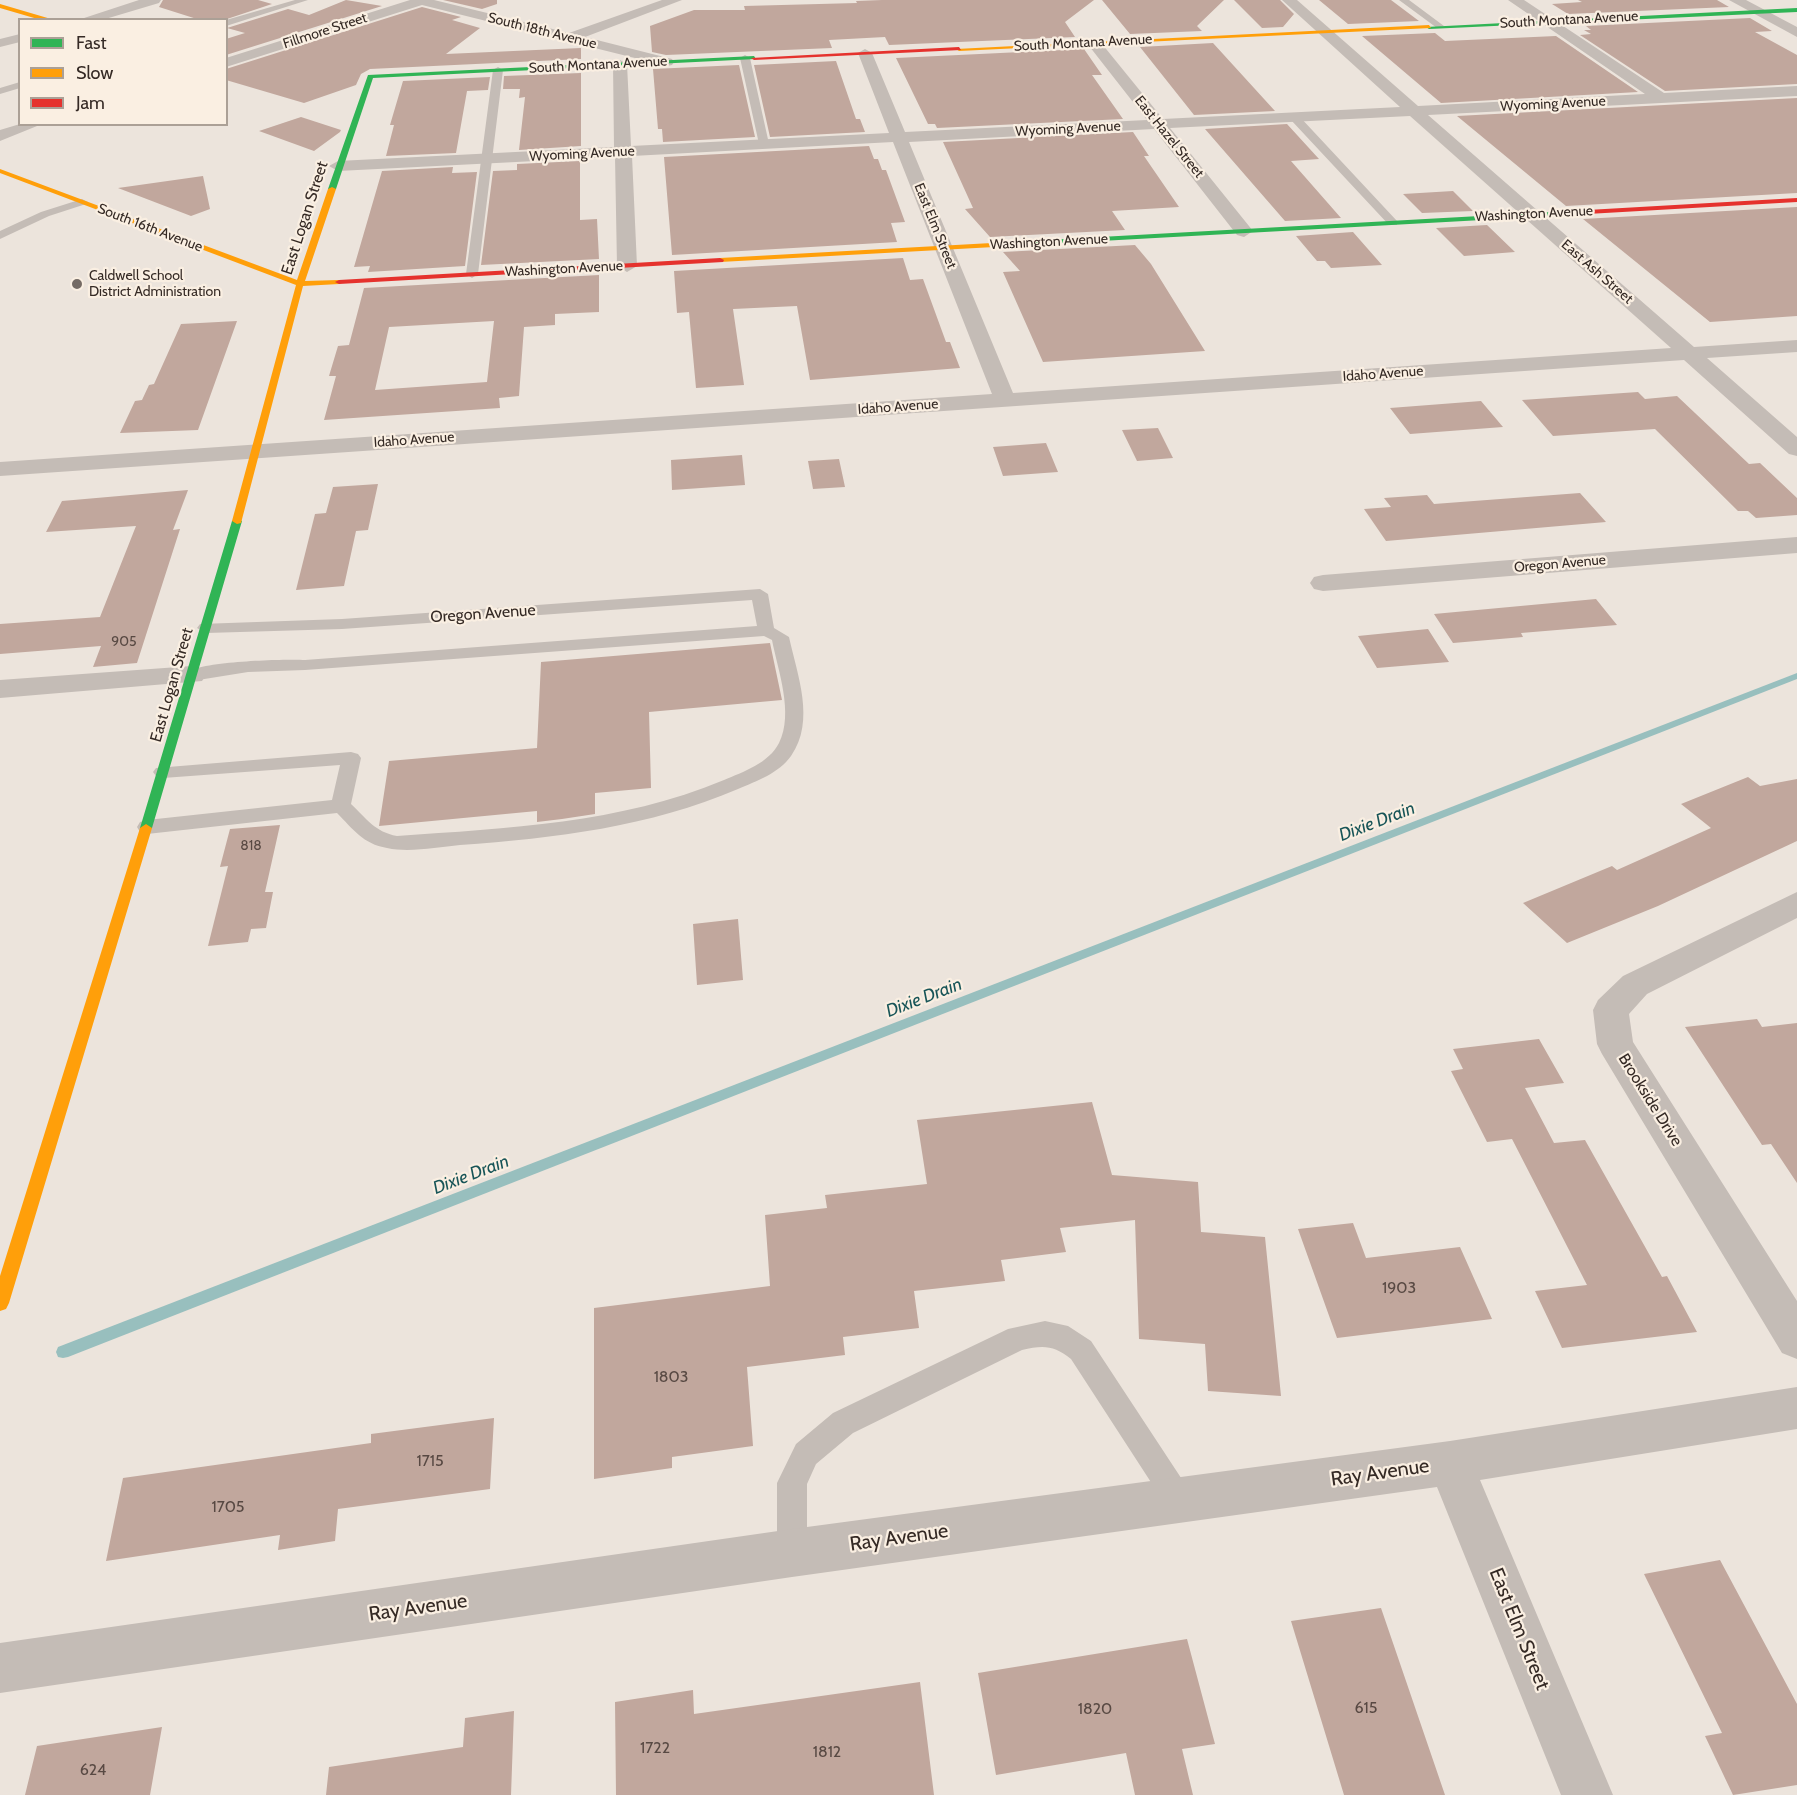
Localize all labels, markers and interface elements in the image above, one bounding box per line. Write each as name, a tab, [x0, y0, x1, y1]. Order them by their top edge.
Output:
street label: South Montana Avenue	[1499, 8, 1639, 32]
street label: South 18th Avenue	[486, 9, 598, 53]
street label: Fillmore Street	[281, 10, 369, 52]
legend	[18, 18, 228, 126]
street label: South Montana Avenue	[1013, 31, 1153, 55]
text: Fast	[76, 32, 107, 54]
street label: South Montana Avenue	[528, 53, 668, 77]
text: Slow	[76, 62, 113, 84]
text: Jam	[76, 92, 105, 114]
street label: East Hazel Street	[1131, 93, 1207, 181]
street label: Wyoming Avenue	[1500, 93, 1606, 115]
street label: Wyoming Avenue	[1015, 118, 1121, 140]
street label: Wyoming Avenue	[529, 143, 635, 165]
street label: East Logan Street	[278, 159, 332, 277]
street label: East Elm Street	[910, 181, 960, 271]
street label: South 16th Avenue	[95, 200, 205, 256]
street label: Washington Avenue	[1474, 203, 1594, 225]
street label: Washington Avenue	[989, 231, 1109, 253]
street label: East Ash Street	[1558, 236, 1636, 308]
street label: Washington Avenue	[504, 258, 624, 280]
place label: Caldwell School District Administration	[89, 268, 221, 300]
marker: Caldwell School District Administration	[70, 277, 84, 291]
street label: Idaho Avenue	[1342, 363, 1424, 385]
street label: Idaho Avenue	[857, 396, 939, 418]
street label: Idaho Avenue	[373, 429, 455, 451]
street label: Oregon Avenue	[1513, 552, 1607, 576]
street label: Oregon Avenue	[430, 601, 536, 627]
street label: East Logan Street	[146, 626, 198, 744]
house number: 905	[111, 634, 137, 650]
water label: Dixie Drain	[1336, 798, 1418, 846]
house number: 818	[240, 838, 262, 854]
water label: Dixie Drain	[883, 974, 965, 1022]
street label: Brookside Drive	[1614, 1050, 1686, 1150]
water label: Dixie Drain	[430, 1151, 512, 1199]
house number: 1903	[1382, 1278, 1416, 1298]
house number: 1803	[654, 1367, 688, 1387]
house number: 1715	[416, 1451, 444, 1471]
street label: Ray Avenue	[1329, 1454, 1431, 1492]
house number: 1705	[212, 1497, 244, 1517]
street label: Ray Avenue	[848, 1519, 950, 1557]
street label: East Elm Street	[1484, 1564, 1554, 1694]
street label: Ray Avenue	[367, 1589, 469, 1627]
house number: 615	[1355, 1698, 1377, 1718]
house number: 1820	[1078, 1699, 1112, 1719]
house number: 1722	[640, 1738, 670, 1758]
house number: 1812	[813, 1742, 841, 1762]
house number: 624	[80, 1760, 106, 1780]

